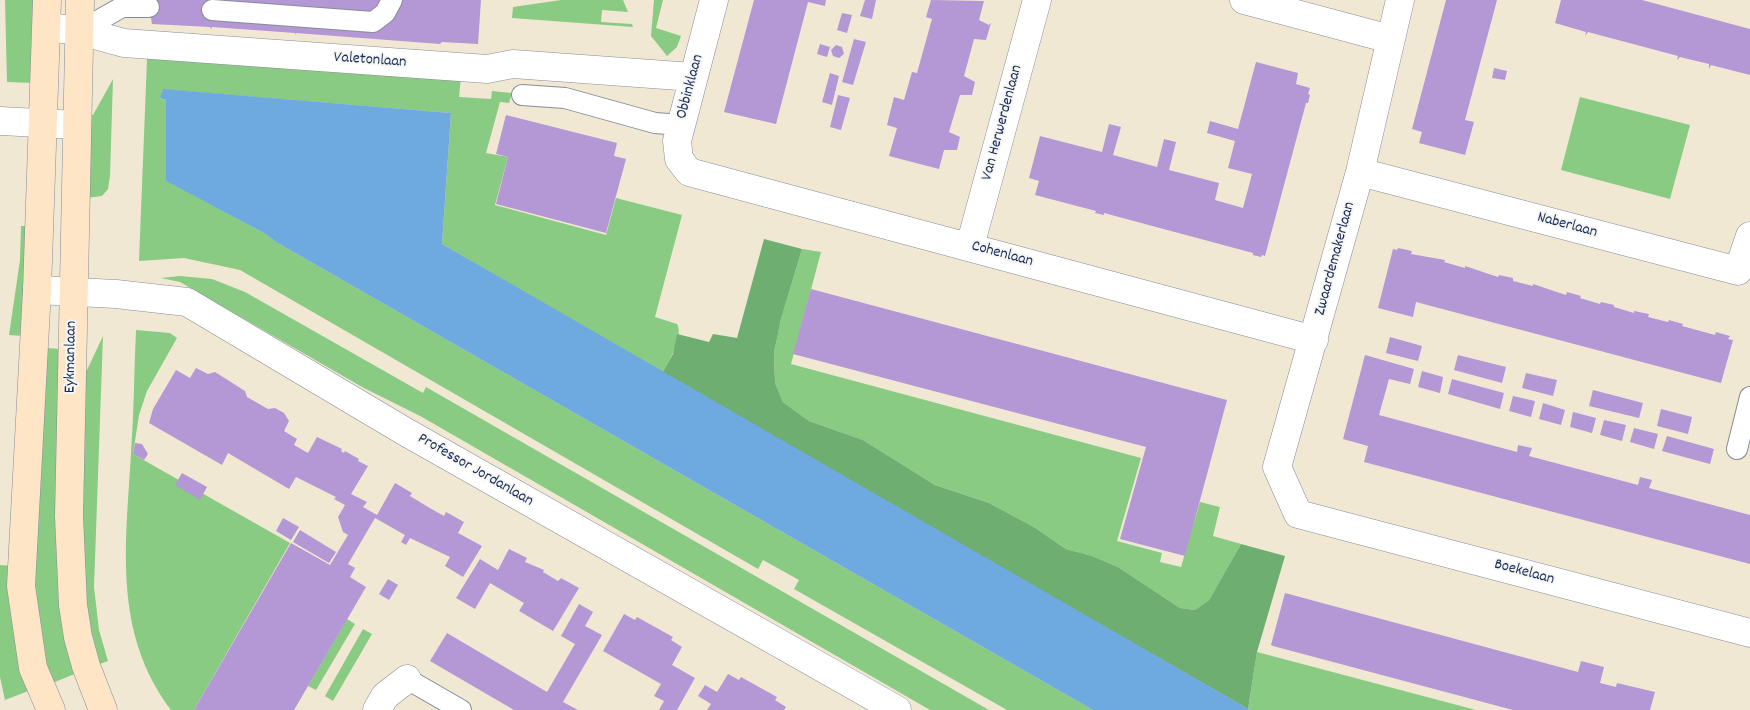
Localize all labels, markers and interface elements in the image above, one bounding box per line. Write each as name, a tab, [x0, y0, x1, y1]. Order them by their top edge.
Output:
street label: Valetonlaan	[333, 49, 407, 73]
street label: Obbinklaan	[673, 53, 709, 121]
street label: Van Herwerdenlaan	[978, 63, 1028, 183]
street label: Zwaardemakerlaan	[1312, 200, 1360, 318]
street label: Naberlaan	[1535, 209, 1599, 243]
street label: Cohenlaan	[969, 238, 1035, 272]
street label: Eykmanlaan	[62, 321, 82, 393]
street label: Professor Jordanlaan	[414, 430, 536, 512]
street label: Boekelaan	[1492, 556, 1556, 590]

